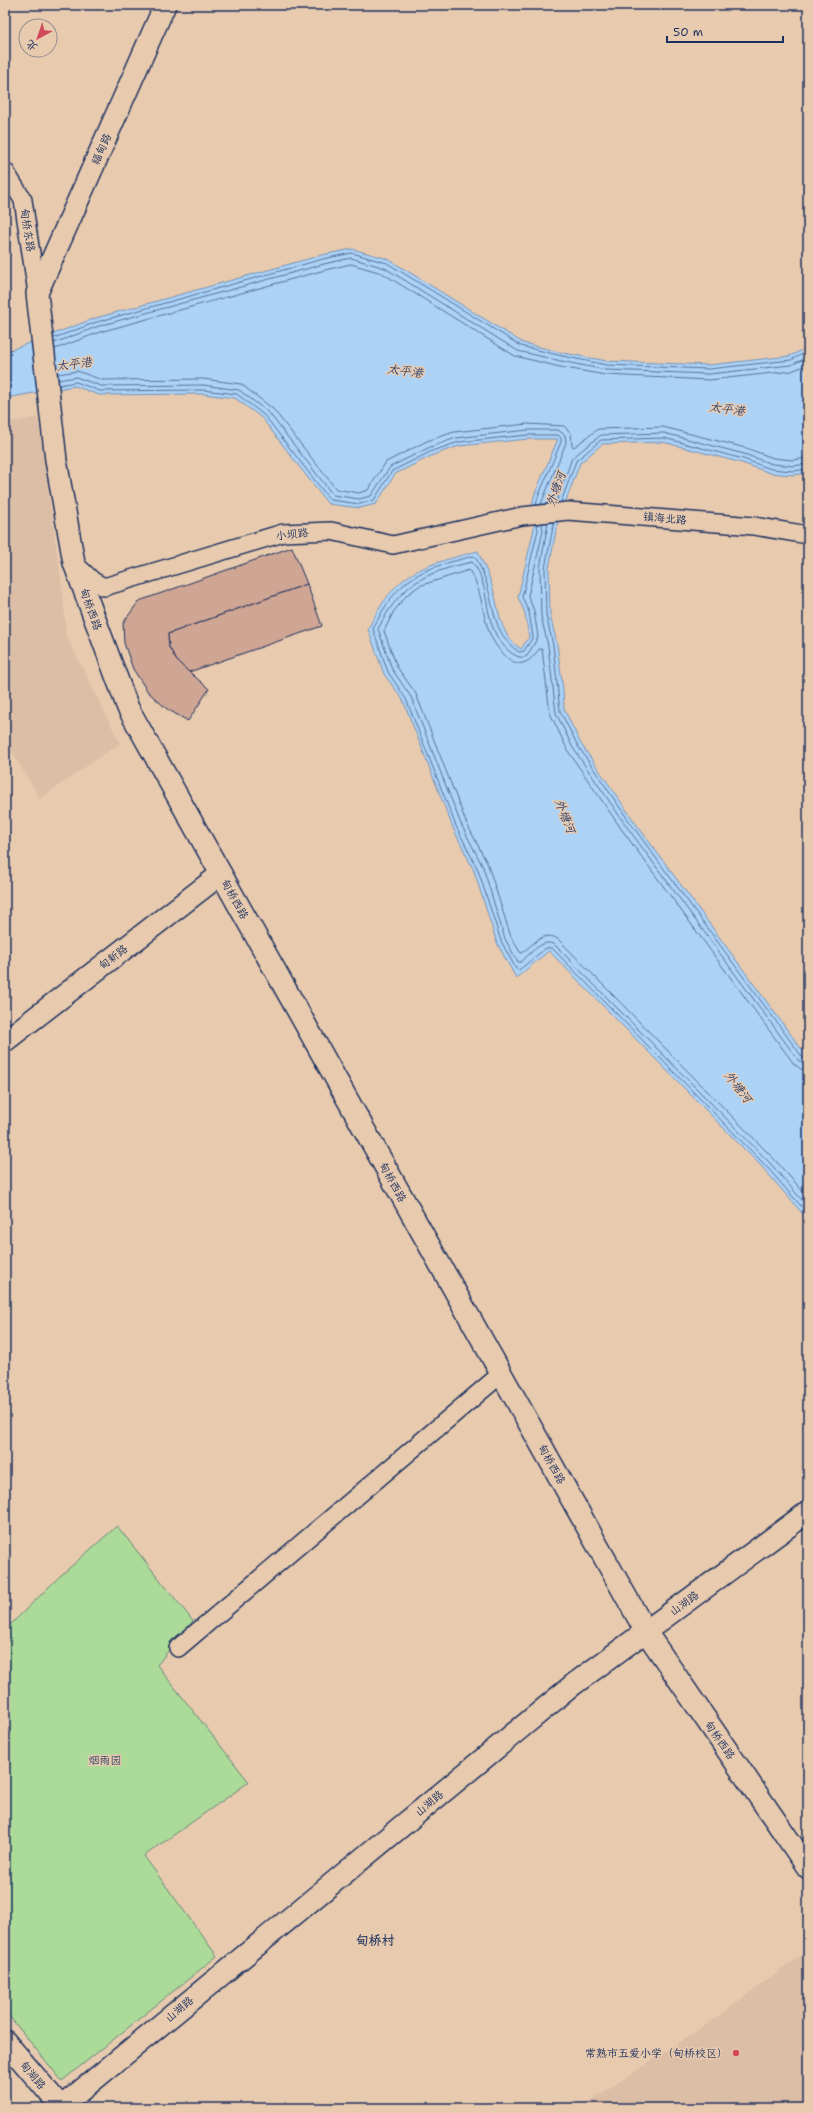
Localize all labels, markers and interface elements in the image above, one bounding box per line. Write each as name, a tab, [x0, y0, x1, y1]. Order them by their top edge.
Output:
north arrow	[18, 18, 58, 58]
scale bar	[667, 18, 783, 44]
text: 50 m	[673, 24, 703, 40]
text: 北	[23, 36, 41, 55]
street label: 福甸路	[88, 131, 115, 167]
street label: 甸桥东路	[17, 207, 38, 253]
water label: 太平港	[55, 353, 94, 374]
water label: 太平港	[386, 361, 425, 381]
water label: 太平港	[708, 399, 747, 419]
water label: 外塘河	[543, 467, 570, 509]
street label: 镇海北路	[642, 509, 688, 528]
street label: 小坝路	[275, 525, 309, 544]
street label: 甸桥西路	[76, 586, 105, 632]
water label: 外塘河	[551, 796, 580, 838]
street label: 甸桥西路	[217, 876, 252, 922]
street label: 甸新路	[96, 941, 131, 973]
water label: 外塘河	[721, 1068, 757, 1108]
street label: 甸桥西路	[375, 1159, 410, 1205]
street label: 甸桥西路	[534, 1441, 569, 1487]
street label: 山湖路	[667, 1588, 702, 1619]
street label: 甸桥西路	[701, 1718, 738, 1763]
park label: 烟雨园	[89, 1753, 122, 1768]
street label: 山湖路	[412, 1787, 447, 1820]
district label: 甸桥村	[355, 1932, 395, 1949]
street label: 山湖路	[162, 1993, 197, 2026]
place label: 常熟市五爱小学（甸桥校区）	[585, 2046, 728, 2061]
marker: 常熟市五爱小学（甸桥校区）	[731, 2048, 741, 2058]
street label: 甸湖路	[16, 2058, 49, 2093]

